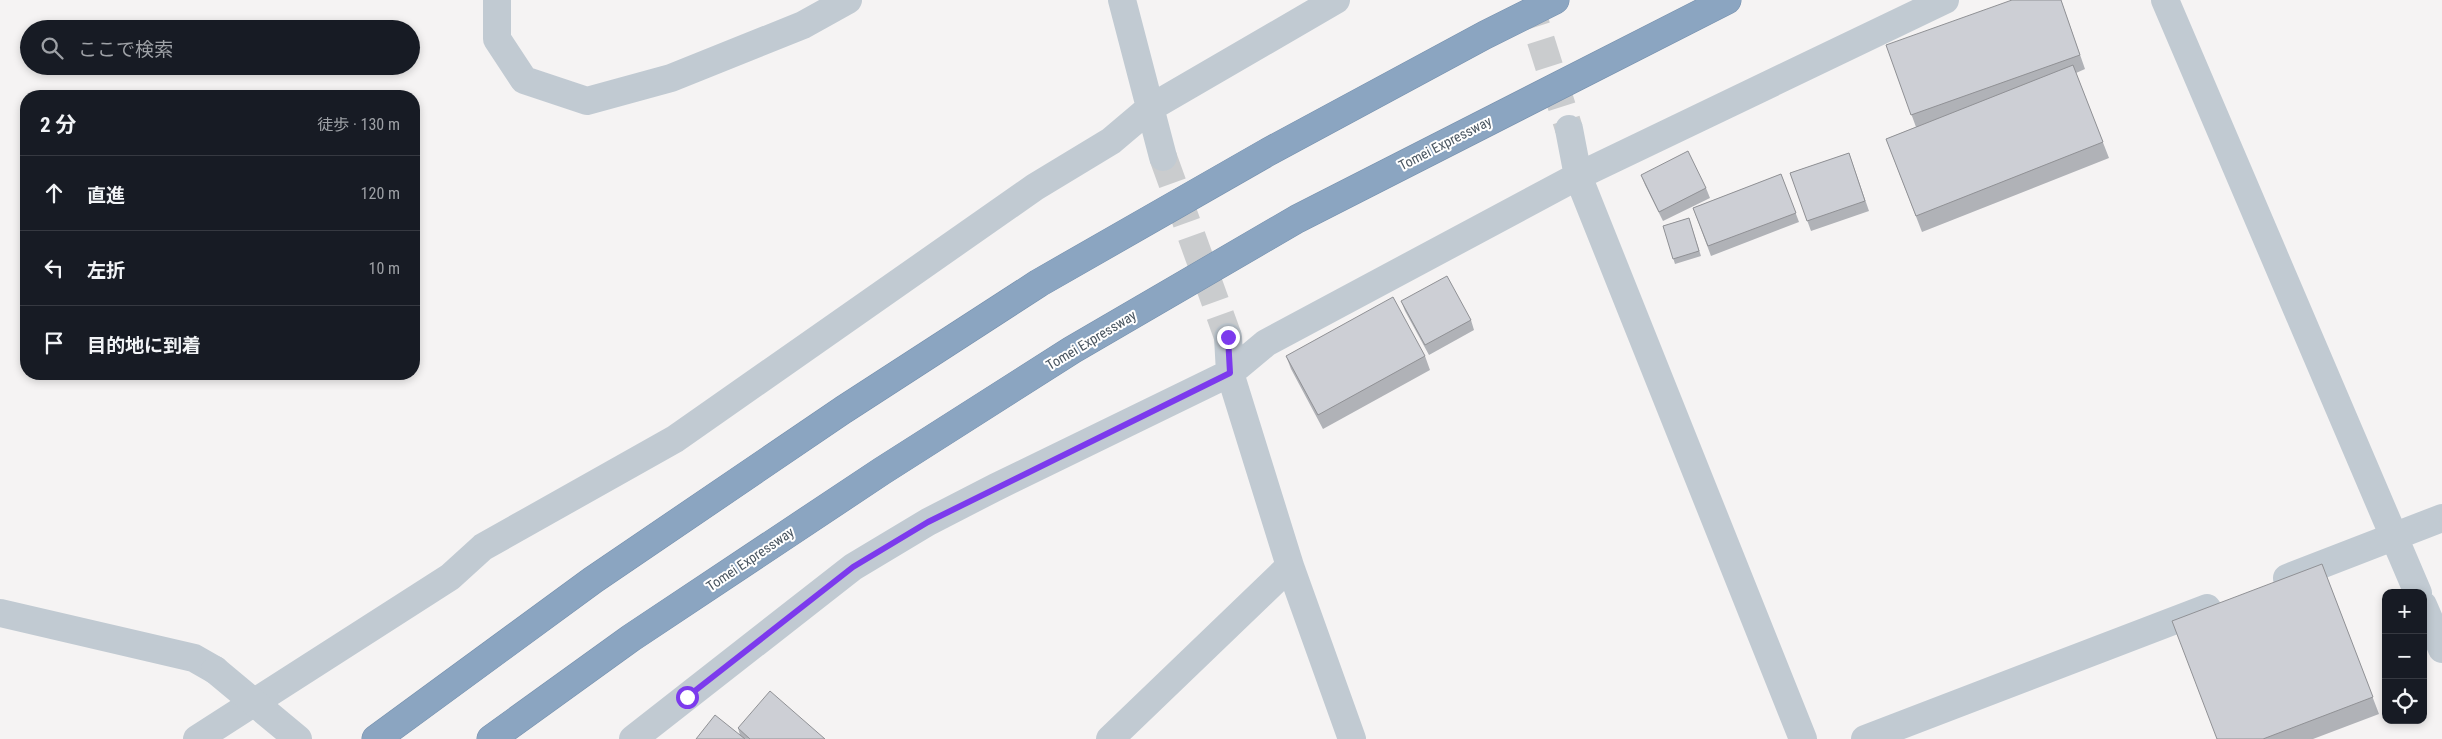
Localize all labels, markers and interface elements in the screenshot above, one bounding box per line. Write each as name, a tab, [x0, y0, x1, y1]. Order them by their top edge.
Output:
search box	[20, 20, 420, 75]
icon: search	[38, 34, 66, 62]
text: ここで検索	[78, 38, 173, 61]
text: 2 分	[40, 113, 76, 137]
street label: Tomei Expressway	[1396, 113, 1494, 173]
text: 徒歩 · 130 m	[317, 115, 400, 134]
icon: ahead	[40, 179, 68, 207]
text: 直進	[87, 184, 125, 207]
text: 120 m	[361, 184, 400, 203]
icon: left	[40, 254, 68, 282]
text: 左折	[87, 259, 125, 282]
text: 10 m	[368, 259, 400, 278]
street label: Tomei Expressway	[1043, 307, 1139, 373]
route end	[1217, 326, 1240, 349]
icon: arrive	[40, 329, 68, 357]
text: 目的地に到着	[87, 334, 201, 357]
street label: Tomei Expressway	[703, 524, 797, 594]
map controls	[2382, 589, 2427, 724]
button: +	[2382, 589, 2427, 634]
button: −	[2382, 634, 2427, 679]
button: locate	[2382, 679, 2427, 724]
route start	[676, 686, 699, 709]

